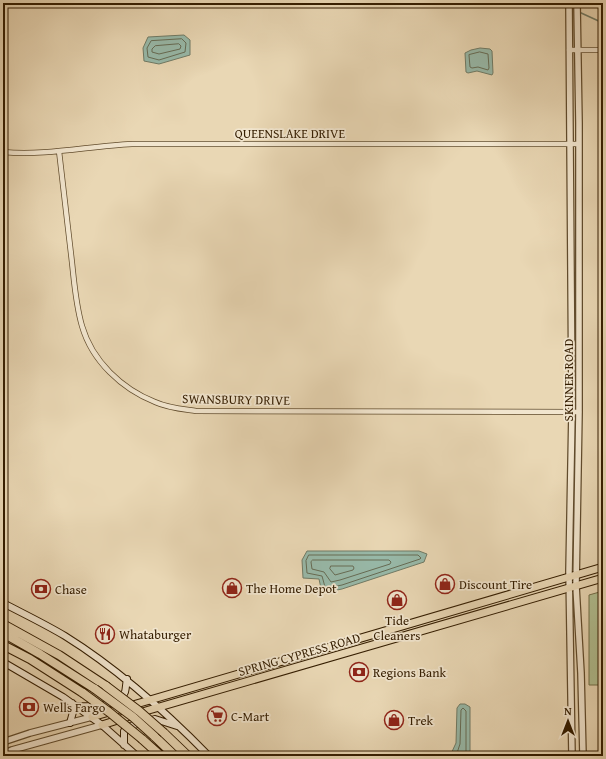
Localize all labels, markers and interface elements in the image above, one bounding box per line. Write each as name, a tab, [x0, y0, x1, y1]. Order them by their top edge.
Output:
street label: QUEENSLAKE DRIVE	[235, 124, 346, 143]
street label: SKINNER ROAD	[559, 339, 578, 421]
street label: SWANSBURY DRIVE	[182, 389, 290, 410]
shop icon: Discount Tire	[434, 573, 456, 595]
place label: Discount Tire	[459, 575, 532, 594]
shop icon: The Home Depot	[221, 577, 243, 599]
bank icon: Chase	[30, 578, 52, 600]
place label: The Home Depot	[246, 579, 337, 598]
place label: Chase	[55, 580, 87, 599]
shop icon: Tide Cleaners	[386, 589, 408, 611]
place label: Tide Cleaners	[374, 611, 420, 645]
restaurant icon: Whataburger	[94, 623, 116, 645]
place label: Whataburger	[119, 625, 192, 644]
street label: SPRING CYPRESS ROAD	[236, 628, 362, 681]
bank icon: Regions Bank	[348, 661, 370, 683]
place label: Regions Bank	[373, 663, 446, 682]
bank icon: Wells Fargo	[18, 696, 40, 718]
place label: Wells Fargo	[43, 698, 106, 717]
north arrow	[548, 701, 588, 741]
text: N	[564, 703, 572, 719]
supermarket icon: C-Mart	[206, 705, 228, 727]
place label: C-Mart	[231, 707, 270, 726]
shop icon: Trek	[383, 709, 405, 731]
place label: Trek	[408, 711, 434, 730]

